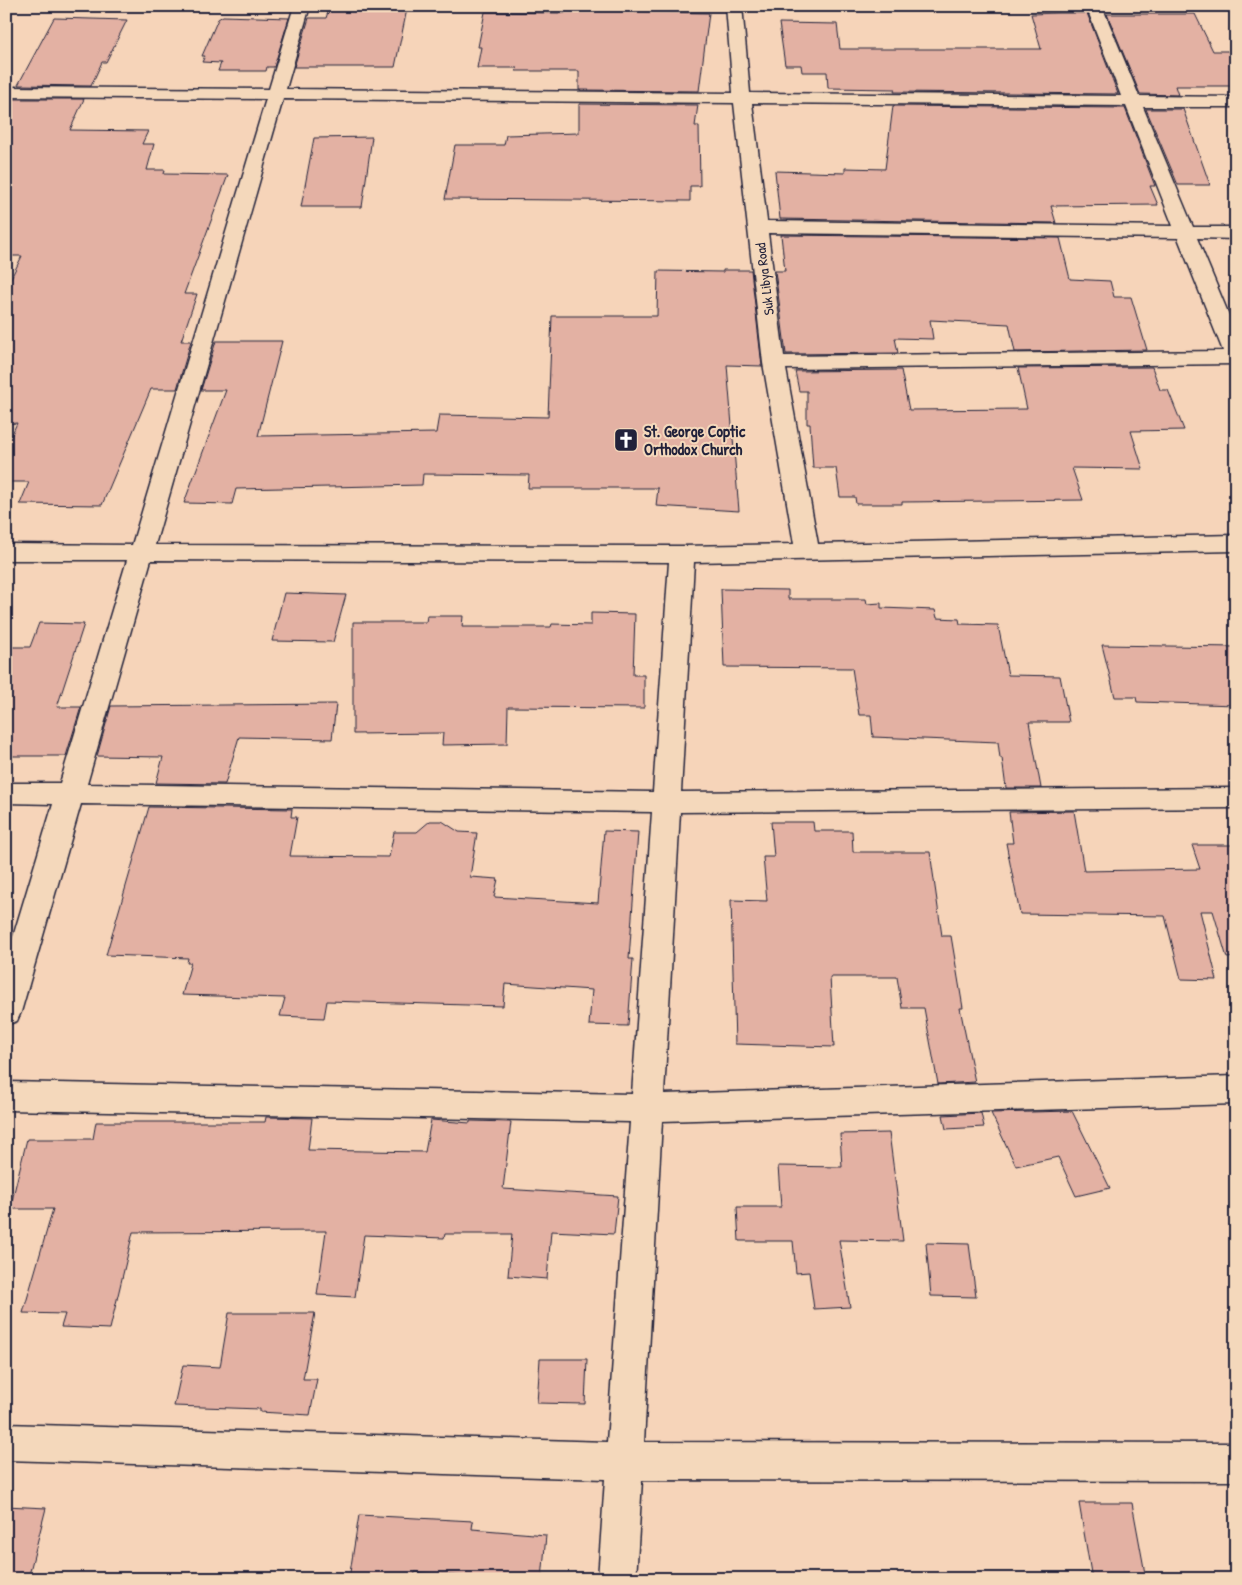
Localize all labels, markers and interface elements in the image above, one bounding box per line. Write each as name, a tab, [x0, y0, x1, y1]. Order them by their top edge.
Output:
street label: Suk Libya Road	[750, 241, 779, 316]
place label: St. George Coptic Orthodox Church	[644, 420, 746, 460]
church icon: St. George Coptic Orthodox Church	[613, 427, 639, 453]

